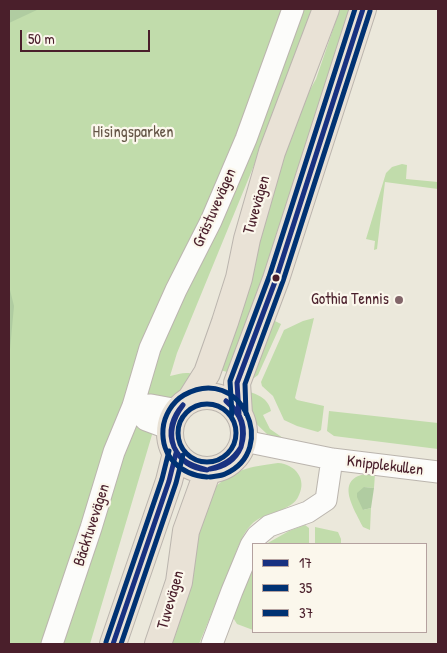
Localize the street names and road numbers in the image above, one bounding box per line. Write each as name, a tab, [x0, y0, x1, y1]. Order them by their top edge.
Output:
street label: Grästuvevägen	[189, 166, 241, 250]
street label: Tuvevägen	[239, 173, 275, 237]
street label: Knipplekullen	[346, 452, 424, 480]
street label: Bäcktuvevägen	[70, 481, 114, 569]
street label: Tuvevägen	[153, 568, 189, 632]

